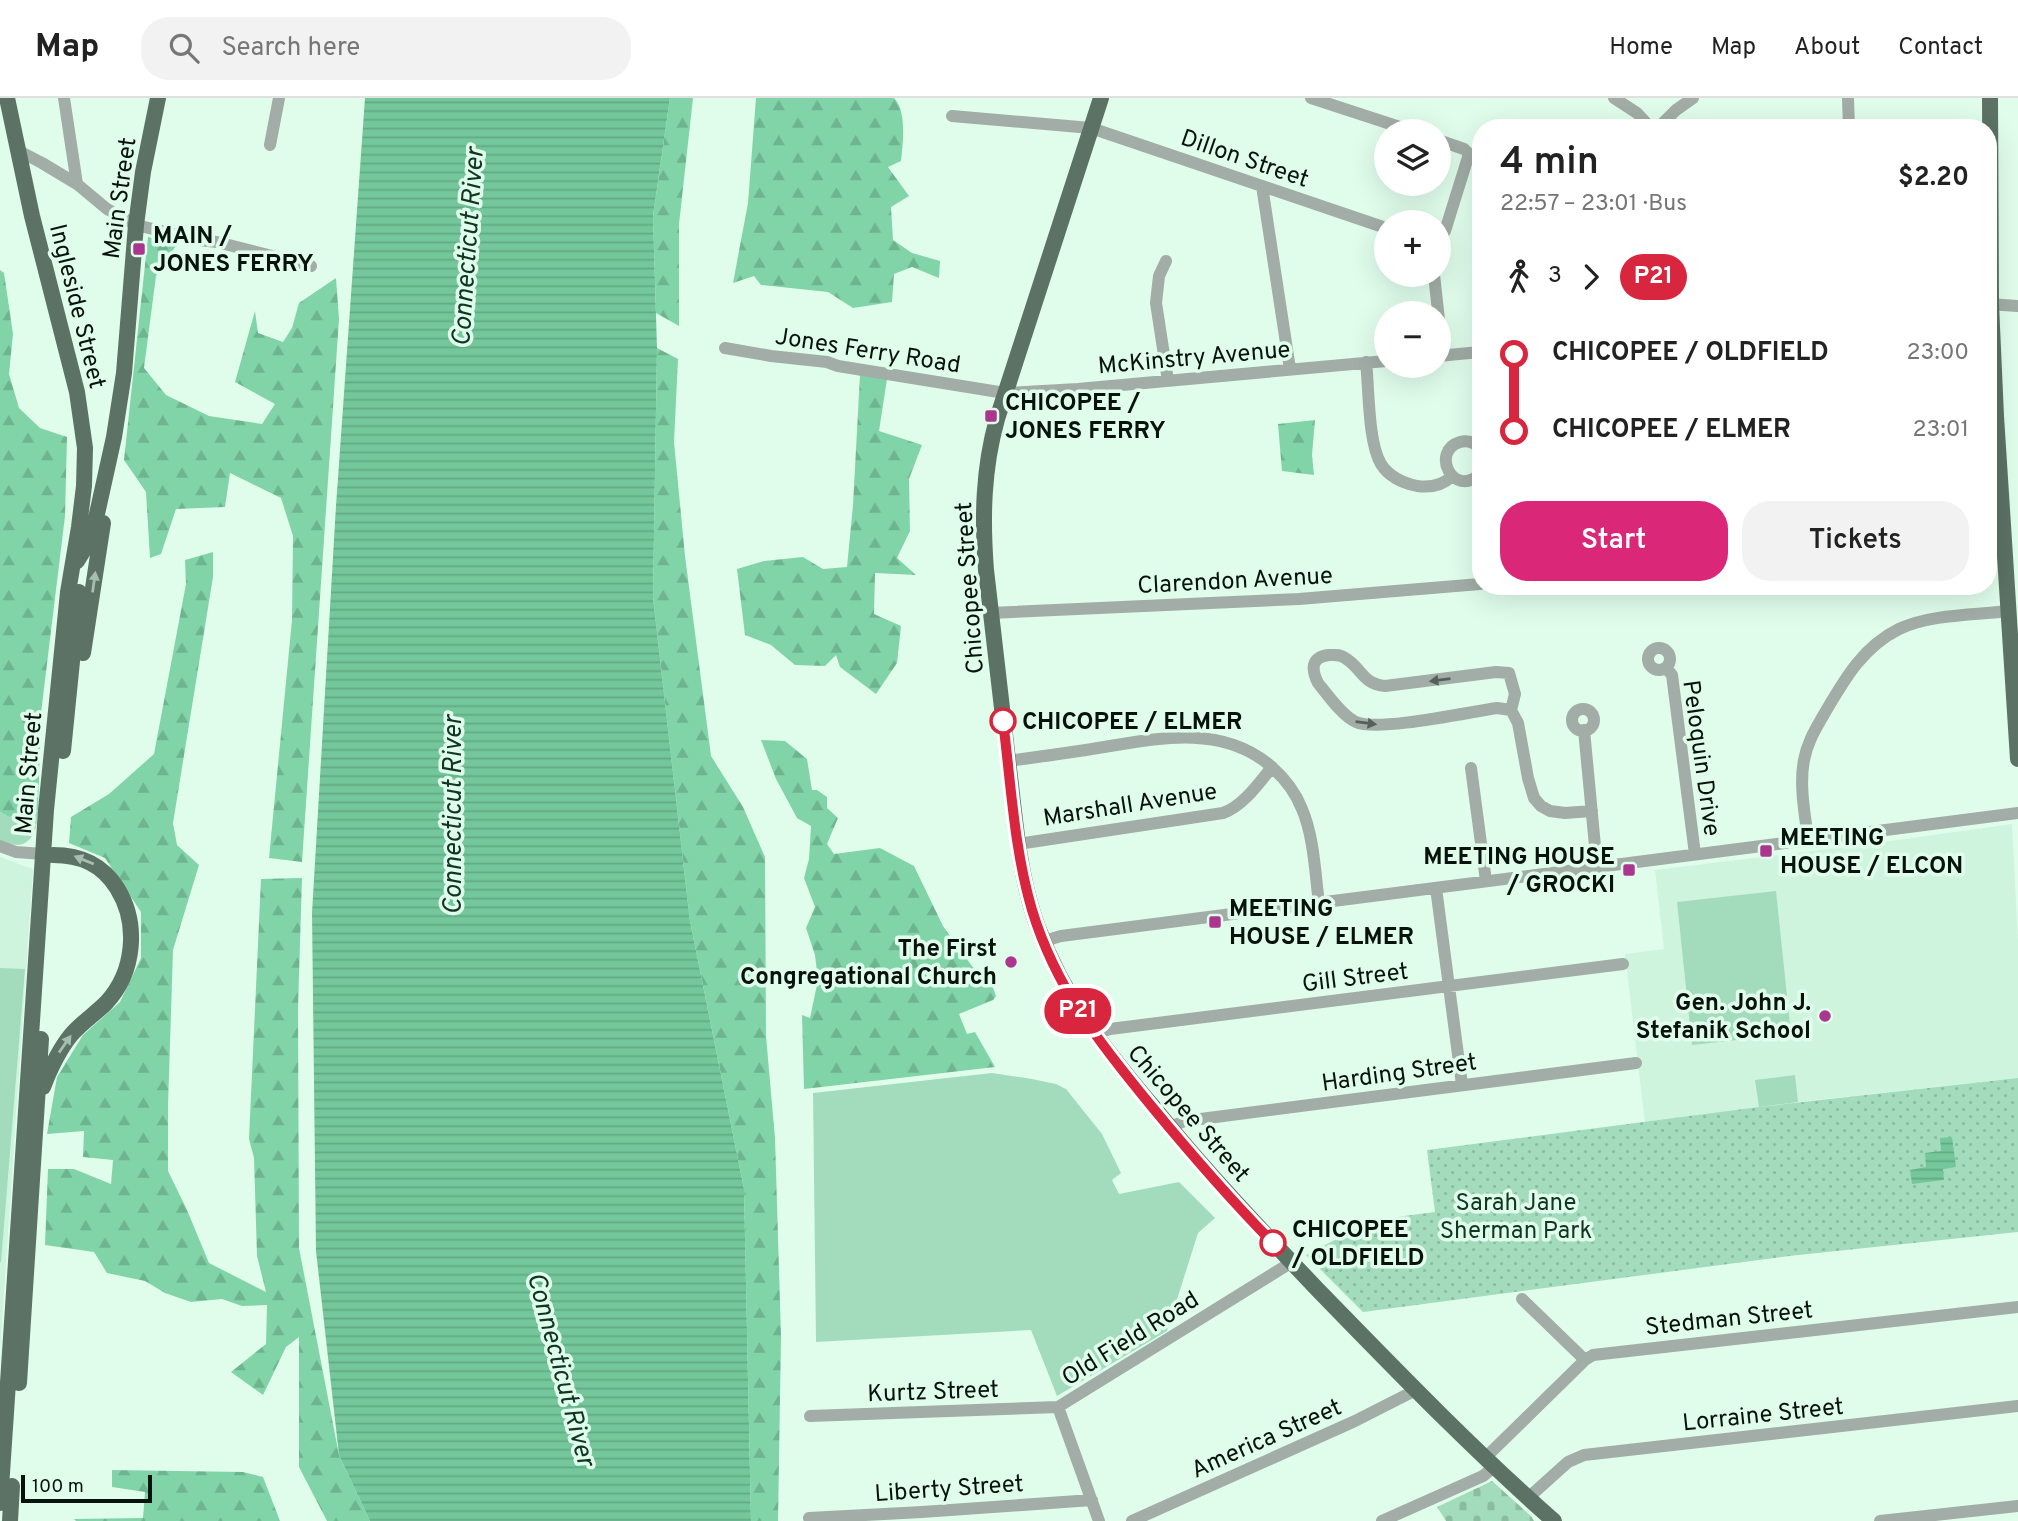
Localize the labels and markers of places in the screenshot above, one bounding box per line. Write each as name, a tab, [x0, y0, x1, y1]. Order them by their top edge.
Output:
place label: MAIN / JONES FERRY	[153, 222, 314, 280]
marker: MAIN / JONES FERRY	[131, 241, 147, 257]
place label: CHICOPEE / JONES FERRY	[1005, 389, 1166, 447]
marker: CHICOPEE / JONES FERRY	[983, 408, 999, 424]
marker: CHICOPEE / ELMER	[990, 708, 1016, 734]
place label: CHICOPEE / ELMER	[1022, 708, 1243, 738]
place label: MEETING HOUSE / ELCON	[1780, 824, 1963, 882]
place label: MEETING HOUSE / GROCKI	[1423, 843, 1615, 901]
marker: MEETING HOUSE / ELCON	[1758, 843, 1774, 859]
marker: MEETING HOUSE / GROCKI	[1621, 862, 1637, 878]
place label: MEETING HOUSE / ELMER	[1229, 895, 1414, 953]
marker: MEETING HOUSE / ELMER	[1207, 914, 1223, 930]
place label: The First Congregational Church	[740, 935, 997, 993]
marker: The First Congregational Church	[1003, 954, 1019, 970]
place label: Gen. John J. Stefanik School	[1636, 989, 1811, 1047]
marker: Gen. John J. Stefanik School	[1817, 1008, 1833, 1024]
place label: CHICOPEE / OLDFIELD	[1291, 1216, 1425, 1274]
marker: CHICOPEE / OLDFIELD	[1260, 1230, 1286, 1256]

